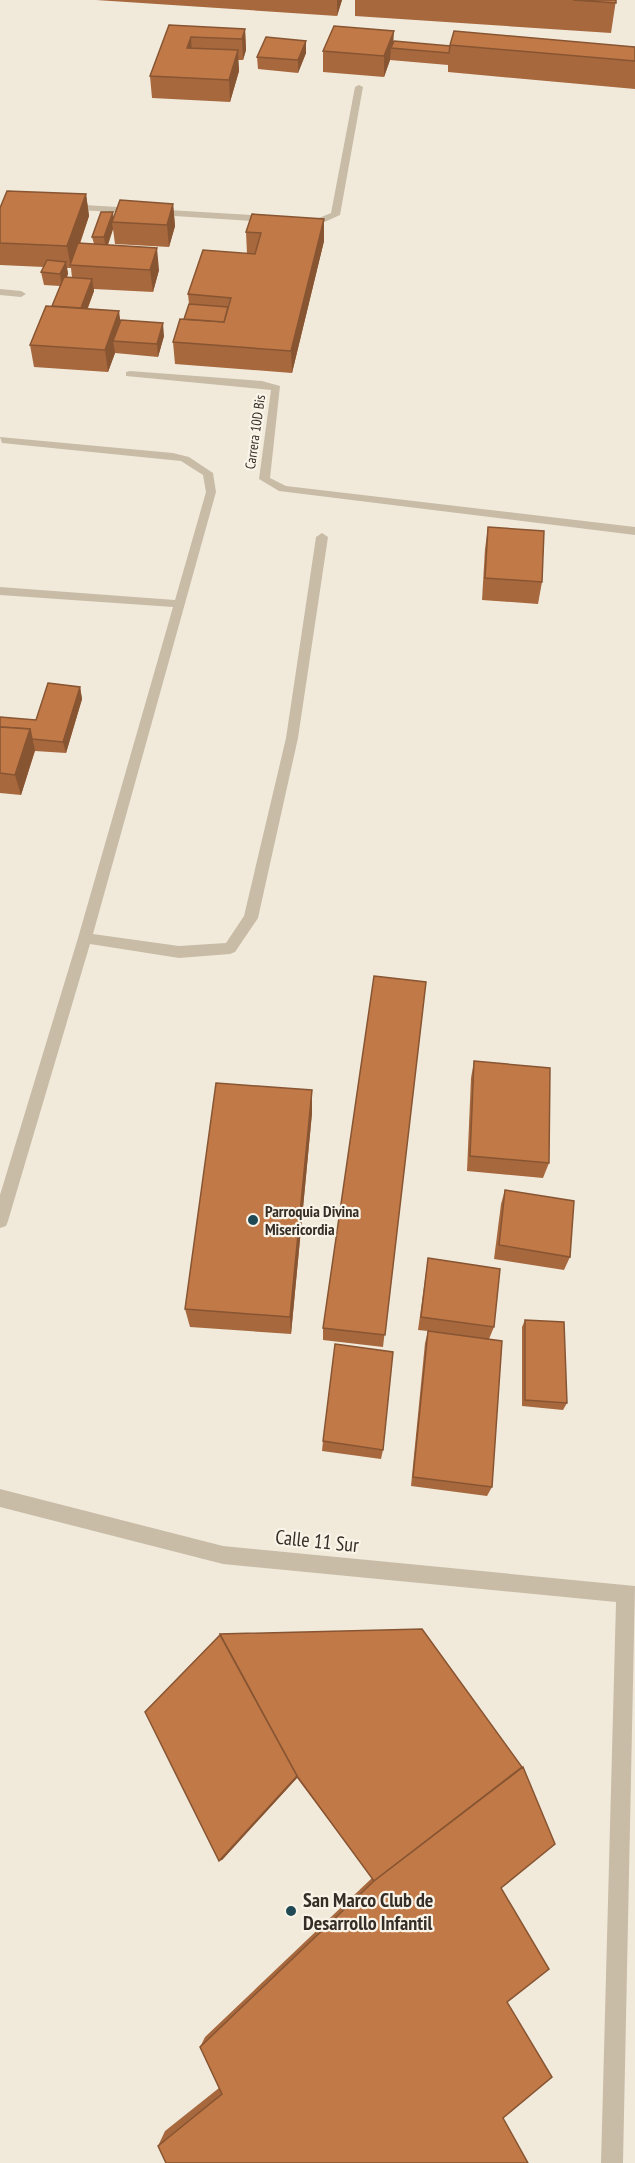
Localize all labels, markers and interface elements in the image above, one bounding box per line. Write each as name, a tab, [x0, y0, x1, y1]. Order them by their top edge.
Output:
street label: Carrera 10D Bis	[241, 393, 269, 470]
place label: Parroquia Divina Misericordia	[265, 1201, 359, 1239]
marker: Parroquia Divina Misericordia	[246, 1213, 260, 1227]
street label: Calle 11 Sur	[274, 1524, 360, 1558]
place label: San Marco Club de Desarrollo Infantil	[303, 1887, 433, 1936]
marker: San Marco Club de Desarrollo Infantil	[284, 1904, 298, 1918]

